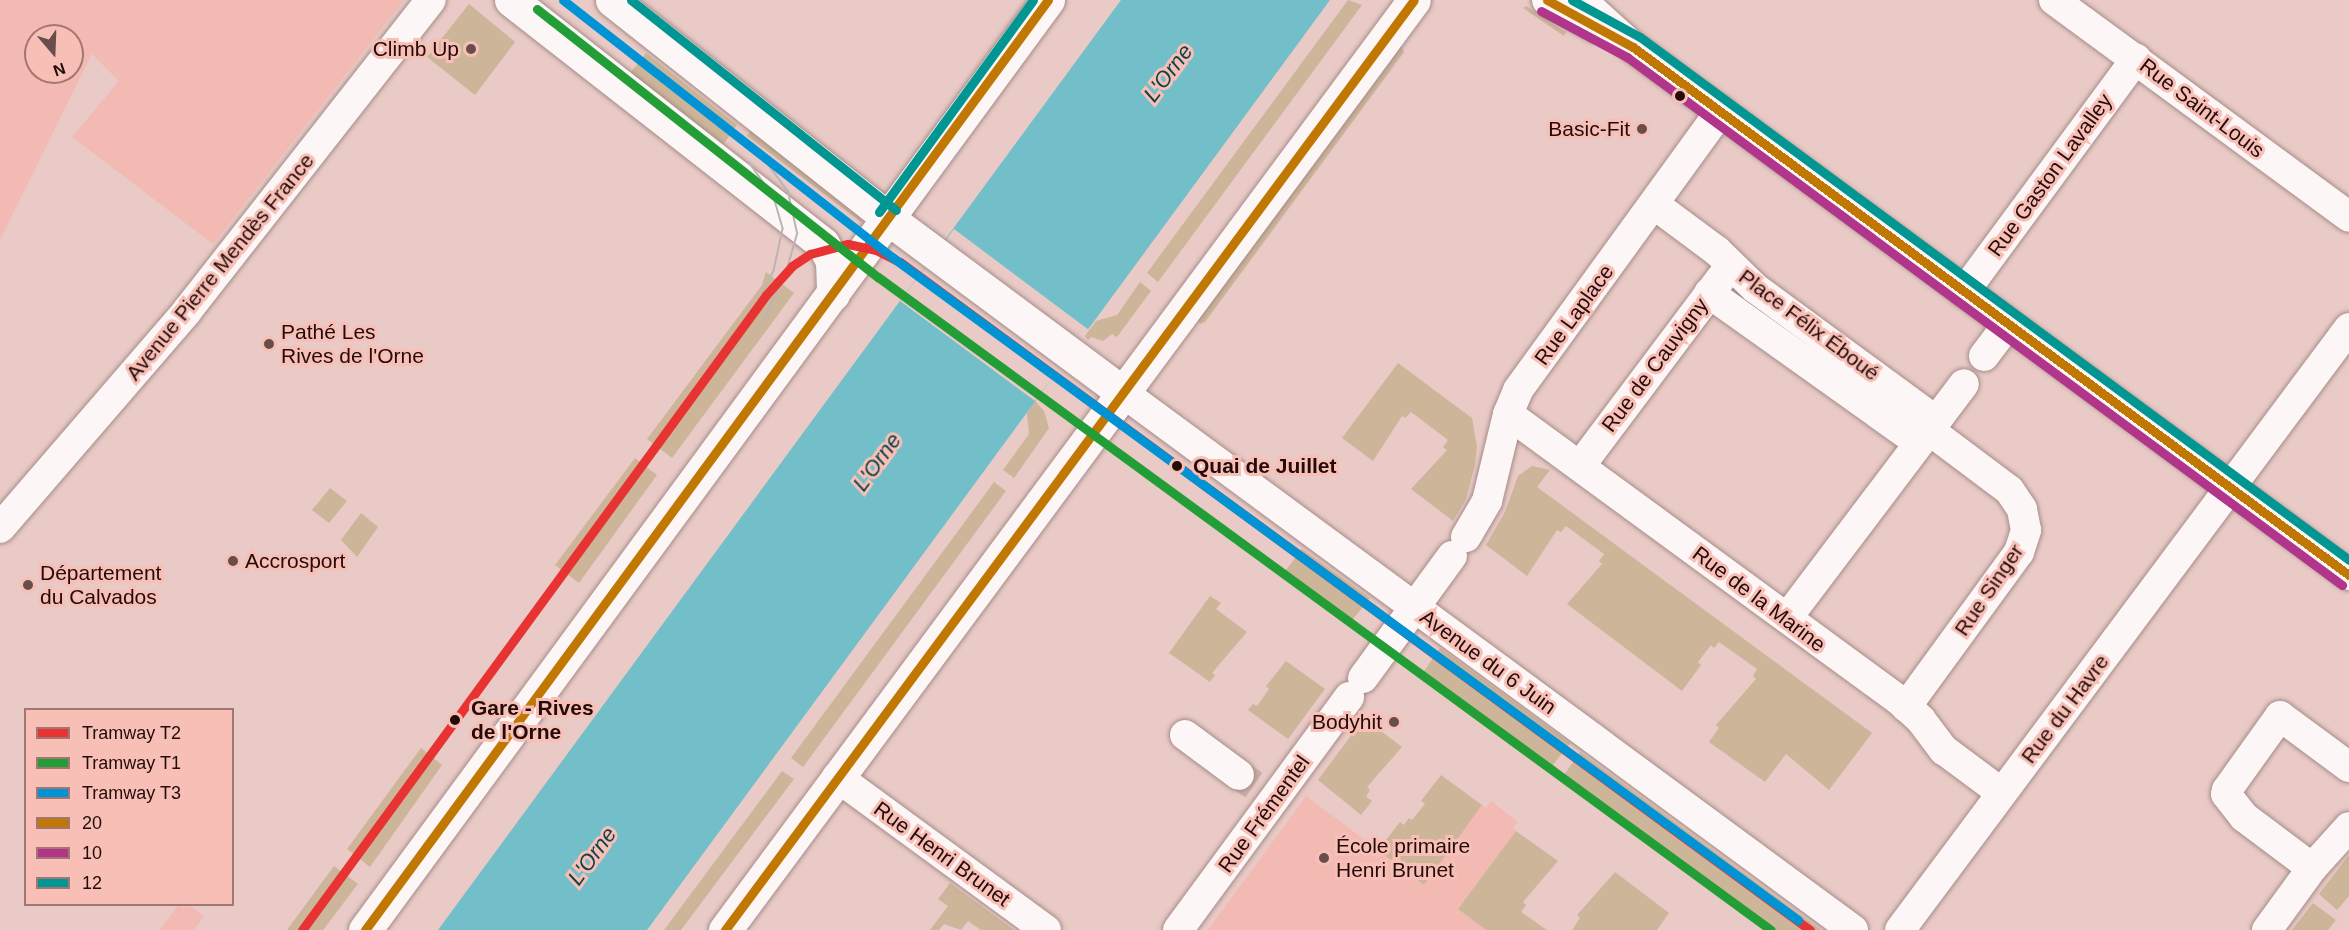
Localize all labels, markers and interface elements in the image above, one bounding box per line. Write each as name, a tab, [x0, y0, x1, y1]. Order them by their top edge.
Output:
north arrow	[24, 24, 84, 84]
place label: Climb Up	[373, 36, 459, 62]
water label: L'Orne	[1138, 39, 1198, 107]
marker: Climb Up	[464, 42, 478, 56]
street label: Rue Saint-Louis	[2135, 53, 2269, 163]
text: N	[51, 60, 68, 80]
street label: Rue Gaston Lavalley	[1983, 89, 2117, 261]
unlabelled marker	[1674, 90, 1686, 102]
place label: Basic-Fit	[1548, 116, 1630, 142]
marker: Basic-Fit	[1635, 122, 1649, 136]
street label: Avenue Pierre Mendès France	[121, 149, 319, 385]
street label: Rue Laplace	[1529, 260, 1619, 370]
street label: Place Félix Éboué	[1734, 264, 1884, 386]
street label: Rue de Cauvigny	[1596, 293, 1714, 437]
place label: Pathé Les Rives de l'Orne	[281, 319, 424, 369]
marker: Pathé Les Rives de l'Orne	[262, 337, 276, 351]
water label: L'Orne	[847, 428, 907, 496]
place label: Quai de Juillet	[1193, 453, 1337, 479]
marker: Quai de Juillet	[1166, 455, 1188, 477]
street label: Rue Singer	[1949, 539, 2029, 641]
street label: Rue de la Marine	[1688, 541, 1830, 657]
place label: Accrosport	[245, 548, 345, 574]
marker: Accrosport	[226, 554, 240, 568]
place label: Département du Calvados	[40, 560, 161, 610]
marker: Département du Calvados	[21, 578, 35, 592]
street label: Avenue du 6 Juin	[1415, 604, 1561, 720]
street label: Rue du Havre	[2016, 650, 2114, 768]
place label: Gare - Rives de l'Orne	[471, 695, 594, 745]
legend	[24, 708, 234, 906]
marker: Gare - Rives de l'Orne	[444, 709, 466, 731]
place label: Bodyhit	[1312, 709, 1382, 735]
marker: Bodyhit	[1387, 715, 1401, 729]
text: Tramway T2	[82, 723, 181, 743]
street label: Rue Frémentel	[1213, 750, 1315, 878]
text: Tramway T1	[82, 753, 181, 773]
text: Tramway T3	[82, 783, 181, 803]
street label: Rue Henri Brunet	[869, 796, 1015, 912]
text: 20	[82, 813, 102, 833]
water label: L'Orne	[562, 822, 622, 890]
place label: École primaire Henri Brunet	[1336, 833, 1470, 883]
text: 10	[82, 843, 102, 863]
marker: École primaire Henri Brunet	[1317, 851, 1331, 865]
text: 12	[82, 873, 102, 893]

